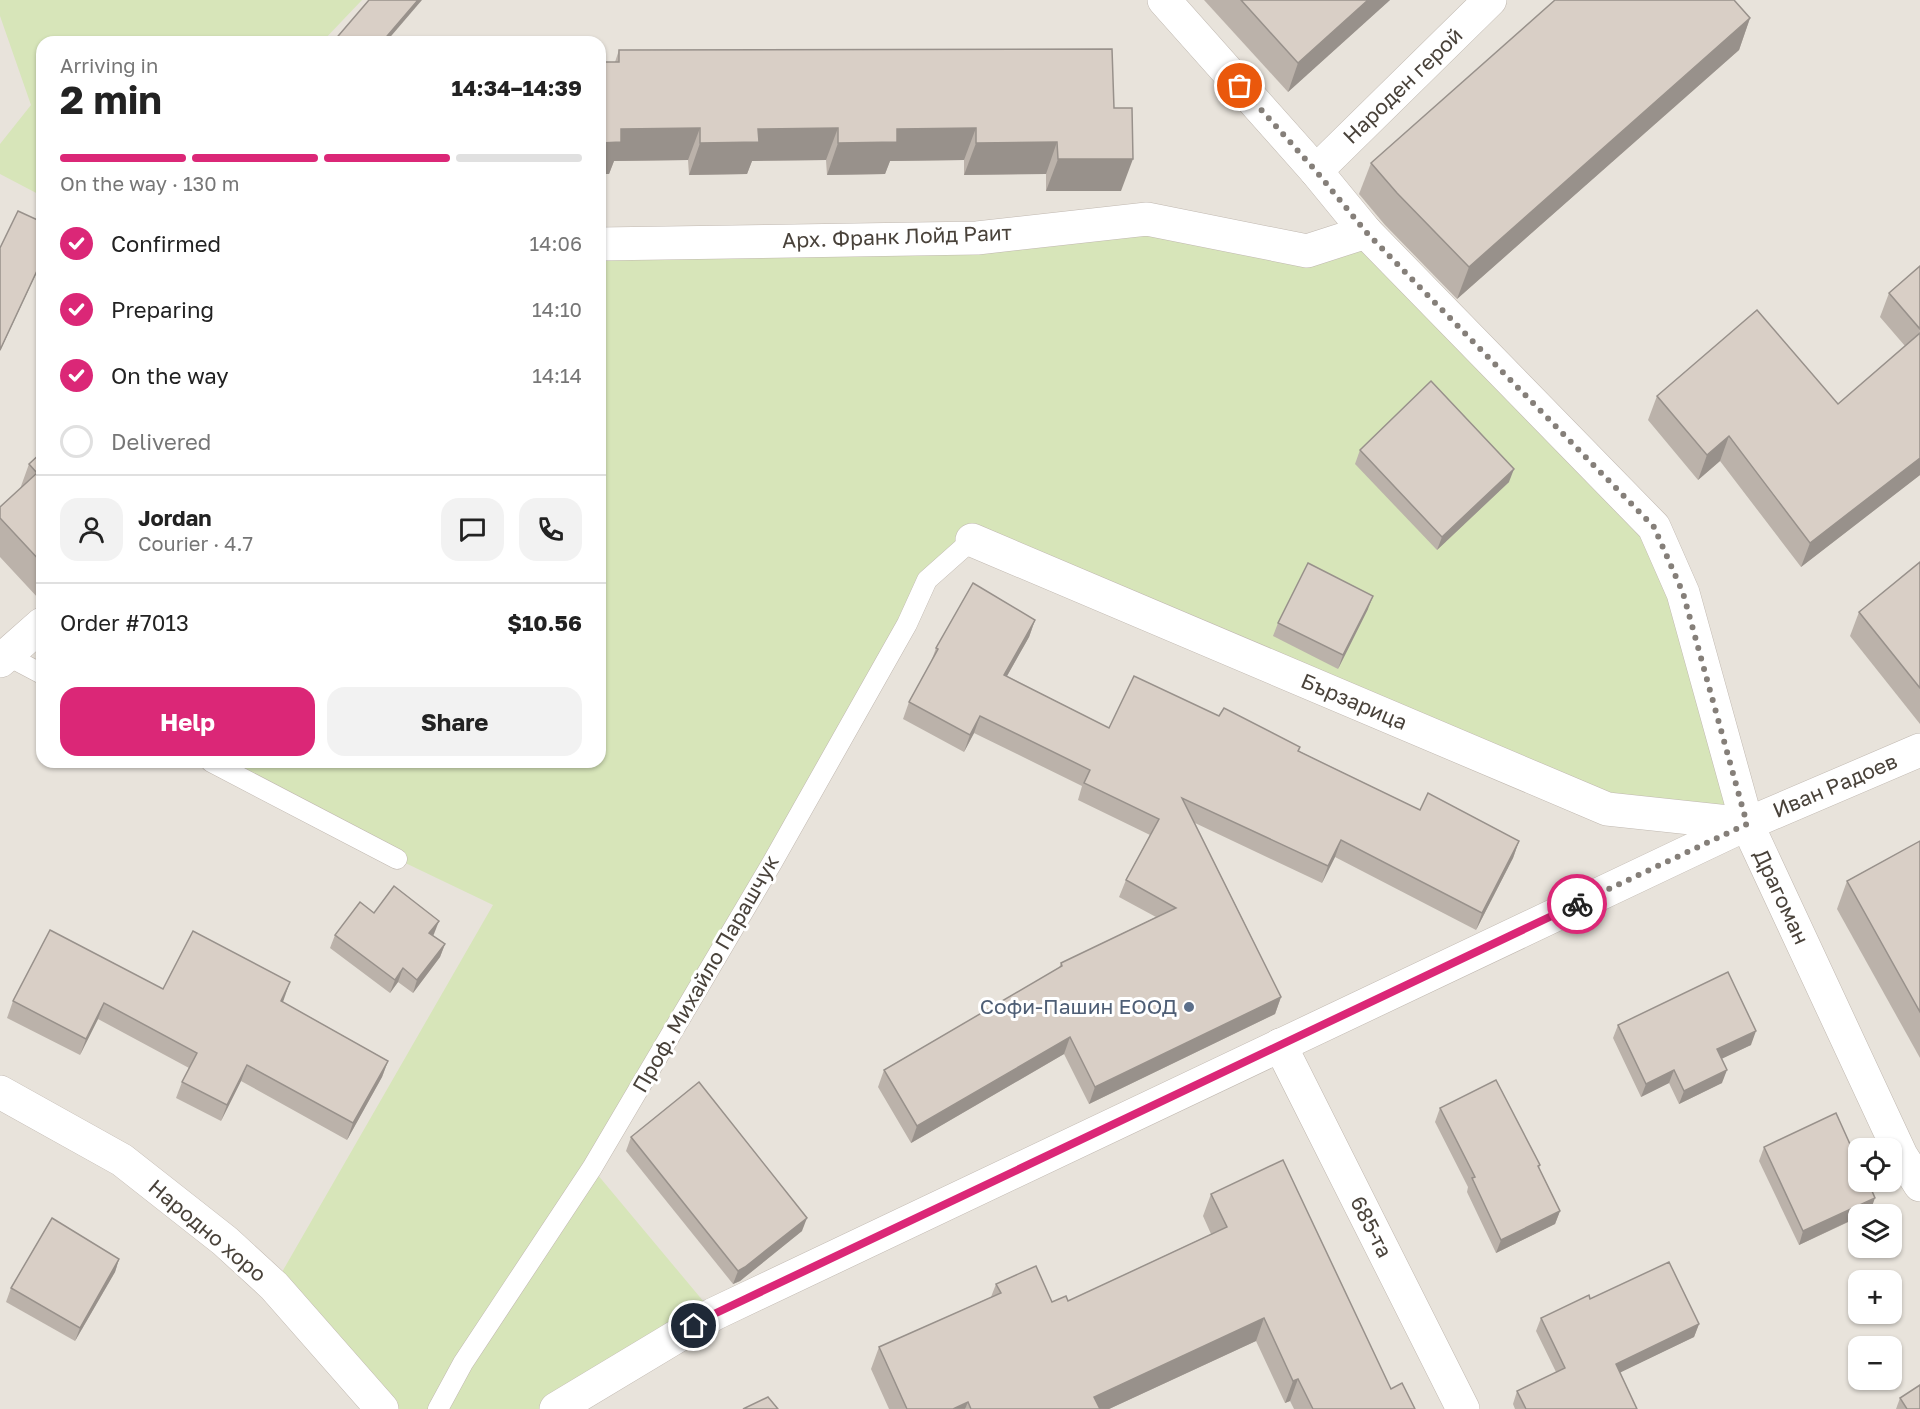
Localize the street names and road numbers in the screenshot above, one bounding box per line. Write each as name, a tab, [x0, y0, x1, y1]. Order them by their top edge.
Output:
street label: Народен герой	[1337, 22, 1467, 149]
street label: Арх. Франк Лойд Раит	[782, 219, 1012, 253]
street label: Бързарица	[1297, 667, 1411, 735]
street label: Иван Радоев	[1768, 747, 1901, 823]
street label: Драгоман	[1749, 845, 1815, 948]
street label: Проф. Михайло Парашчук	[626, 850, 784, 1097]
street label: Народно хоро	[143, 1173, 272, 1287]
street label: 685-та	[1345, 1191, 1398, 1262]

